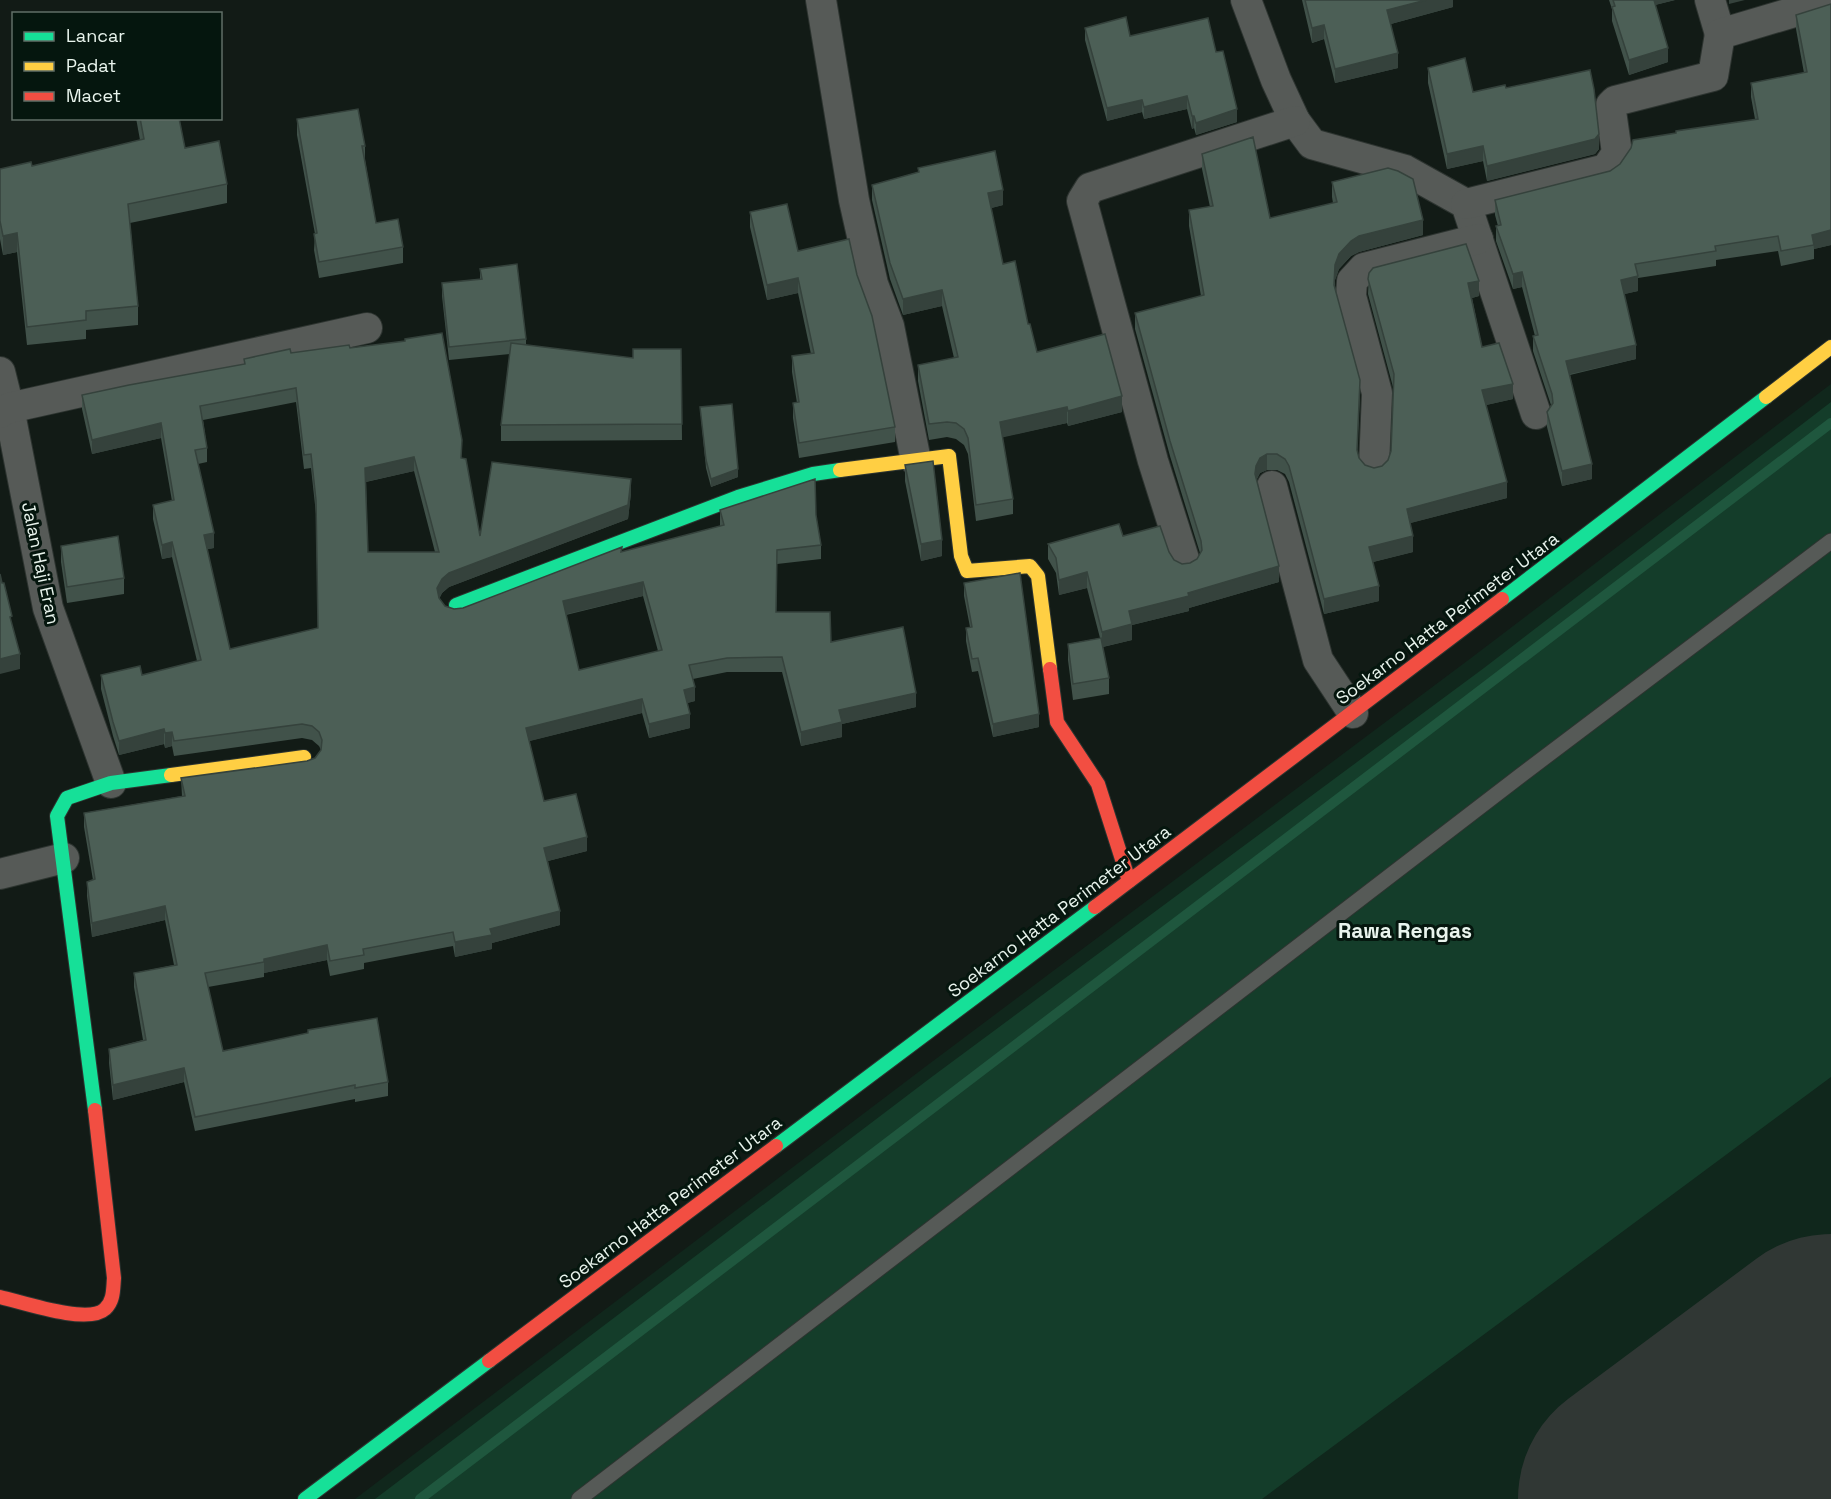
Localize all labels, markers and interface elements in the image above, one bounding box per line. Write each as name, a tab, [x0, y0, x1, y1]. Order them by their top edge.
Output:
legend	[12, 12, 222, 120]
text: Lancar	[66, 24, 125, 47]
text: Padat	[66, 54, 116, 77]
text: Macet	[66, 84, 121, 107]
street label: Jalan Haji Eran	[17, 500, 65, 626]
street label: Soekarno Hatta Perimeter Utara	[1331, 527, 1563, 709]
street label: Soekarno Hatta Perimeter Utara	[943, 820, 1175, 1002]
district label: Rawa Rengas	[1338, 917, 1472, 944]
street label: Soekarno Hatta Perimeter Utara	[554, 1111, 786, 1293]

